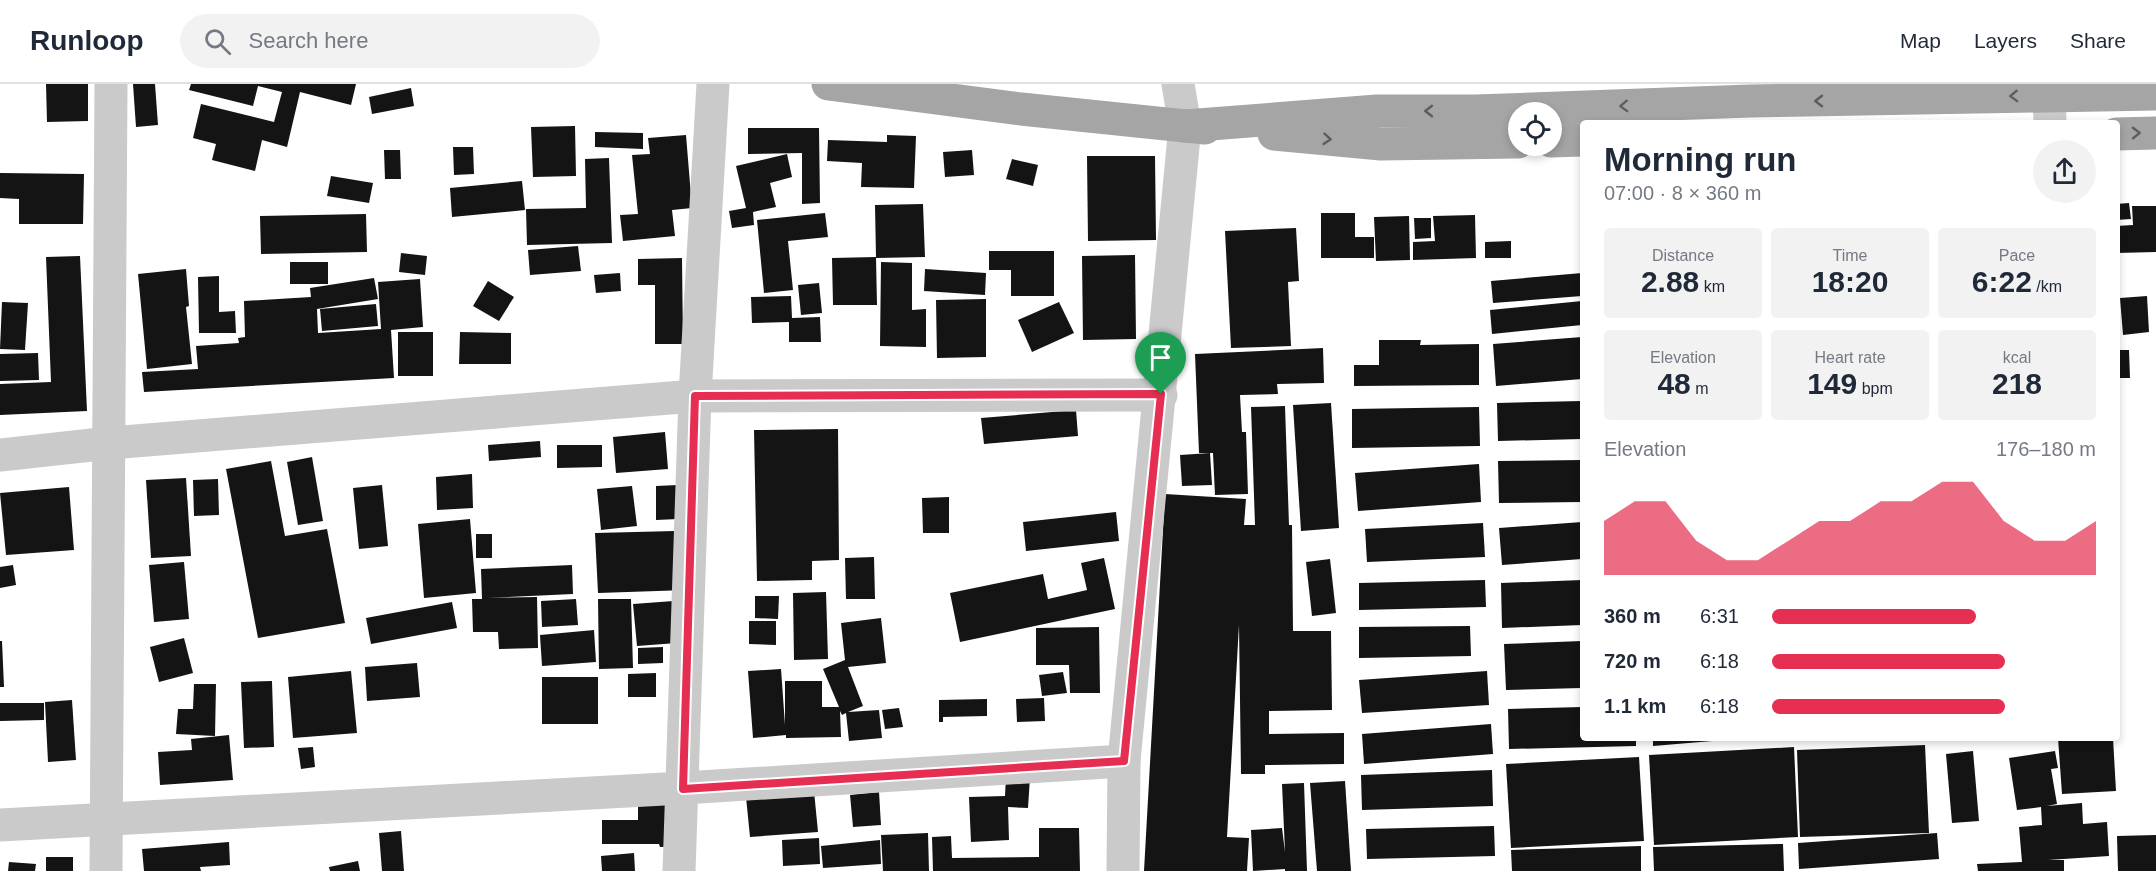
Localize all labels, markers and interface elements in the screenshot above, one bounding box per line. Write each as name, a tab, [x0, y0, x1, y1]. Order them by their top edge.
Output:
search box	[180, 14, 600, 68]
text: Runloop	[30, 25, 144, 56]
icon: search	[201, 25, 234, 58]
text: Search here	[249, 28, 368, 53]
text: Map	[1900, 29, 1941, 52]
text: Layers	[1974, 29, 2037, 52]
text: Share	[2070, 29, 2126, 52]
one-way arrow	[2009, 90, 2018, 103]
one-way arrow	[1814, 95, 1823, 107]
one-way arrow	[1619, 99, 1628, 112]
map controls	[1508, 102, 1562, 156]
button: locate	[1508, 102, 1562, 156]
one-way arrow	[1424, 105, 1433, 117]
one-way arrow	[2132, 127, 2141, 139]
one-way arrow	[1322, 132, 1331, 145]
button: share	[2033, 140, 2096, 203]
text: Morning run	[1604, 141, 1796, 178]
text: 07:00 · 8 × 360 m	[1604, 182, 1761, 204]
text: Distance	[1652, 247, 1714, 264]
text: Time	[1833, 247, 1867, 264]
text: Pace	[1999, 247, 2035, 264]
text: 2.88	[1641, 265, 1699, 298]
text: 18:20	[1812, 265, 1888, 298]
text: 6:22	[1972, 265, 2032, 298]
text: km	[1699, 278, 1725, 295]
text: /km	[2032, 278, 2062, 295]
pin	[1135, 332, 1186, 394]
icon: arrive	[1144, 341, 1177, 374]
text: Elevation	[1650, 349, 1716, 366]
text: Heart rate	[1814, 349, 1886, 366]
text: kcal	[2003, 349, 2031, 366]
text: 48	[1657, 367, 1691, 400]
text: 149	[1807, 367, 1857, 400]
text: 218	[1992, 367, 2042, 400]
text: m	[1691, 380, 1709, 397]
text: bpm	[1857, 380, 1893, 397]
text: Elevation	[1604, 438, 1686, 460]
text: 176–180 m	[1996, 438, 2096, 460]
text: 360 m	[1604, 605, 1661, 627]
text: 6:31	[1700, 605, 1739, 627]
text: 720 m	[1604, 650, 1661, 672]
text: 6:18	[1700, 650, 1739, 672]
text: 1.1 km	[1604, 695, 1666, 717]
text: 6:18	[1700, 695, 1739, 717]

